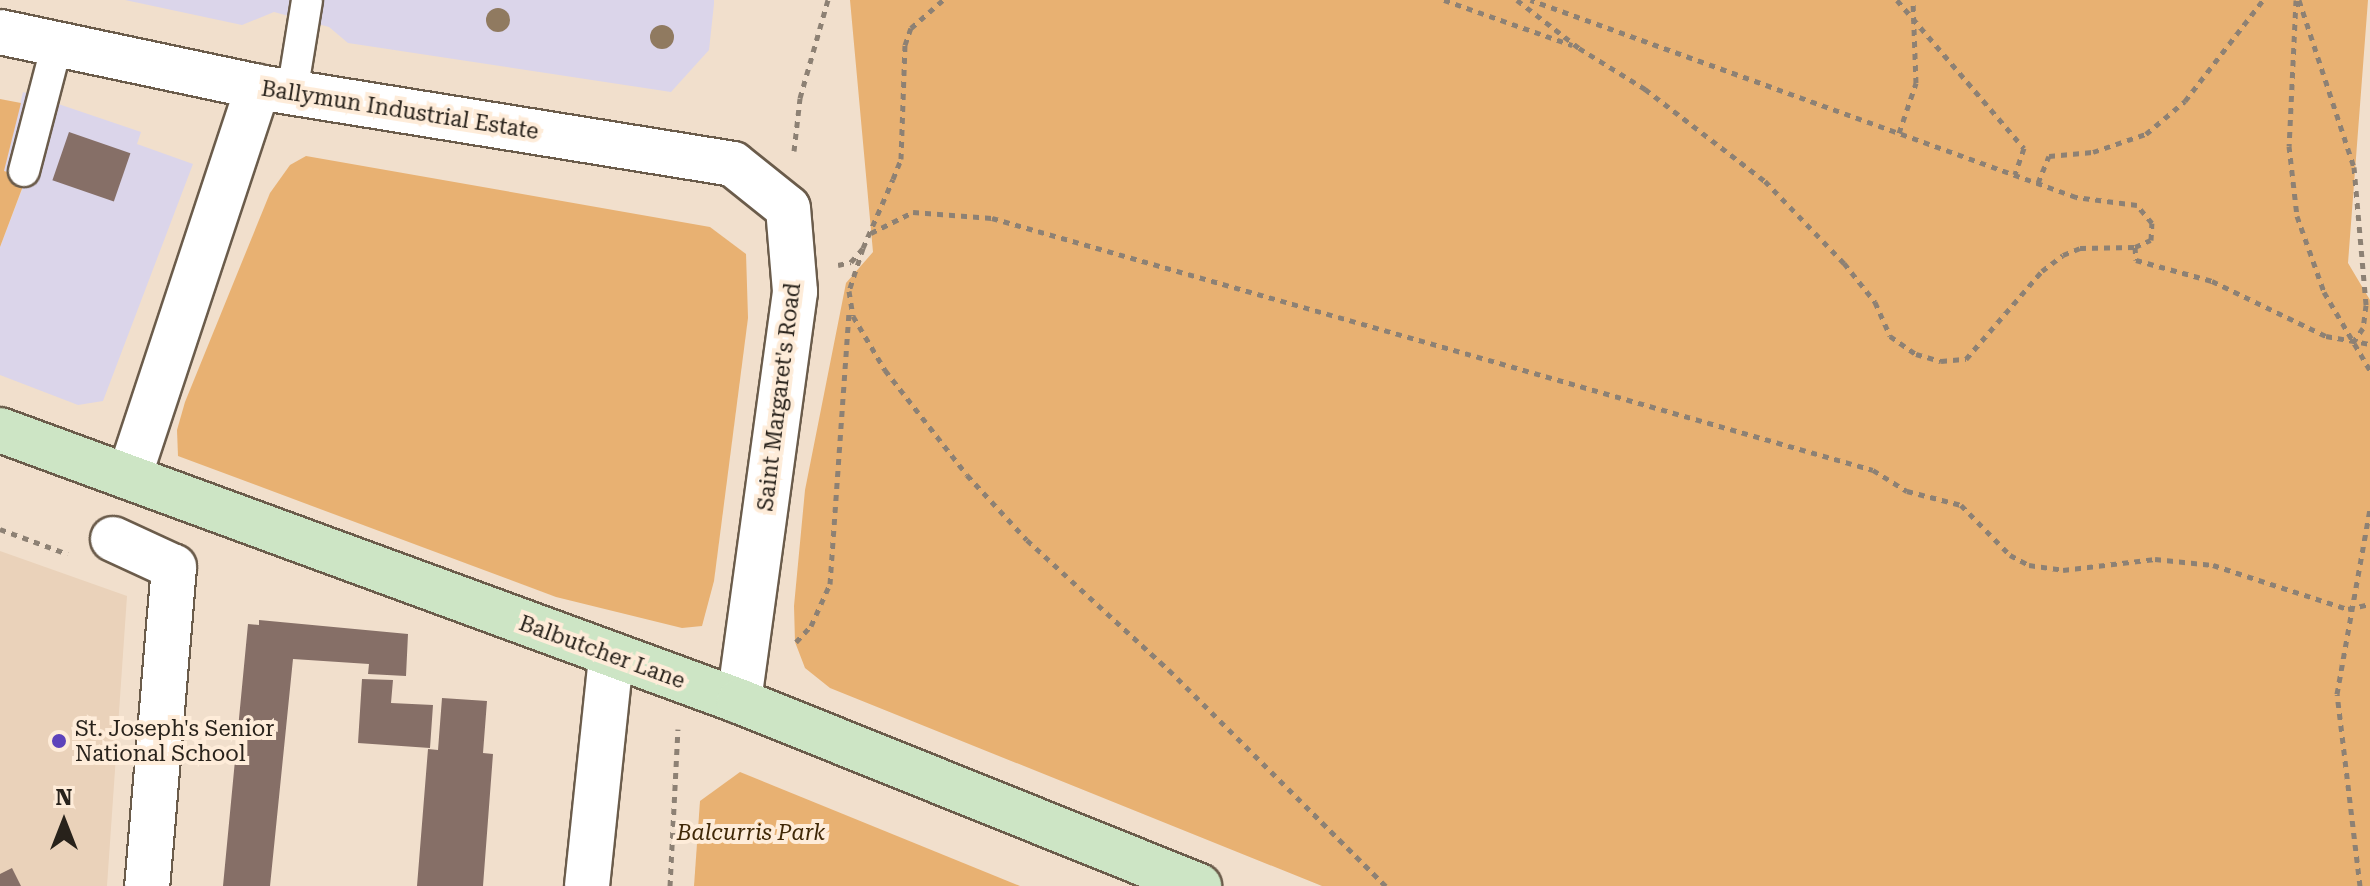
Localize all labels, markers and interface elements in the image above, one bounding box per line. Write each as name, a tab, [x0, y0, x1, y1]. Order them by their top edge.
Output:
street label: Ballymun Industrial Estate	[259, 75, 541, 145]
street label: Saint Margaret's Road	[752, 281, 806, 513]
street label: Balbutcher Lane	[516, 610, 688, 694]
place label: St. Joseph's Senior National School	[75, 715, 274, 766]
marker: St. Joseph's Senior National School	[50, 732, 68, 750]
north arrow	[24, 782, 104, 862]
text: N	[56, 785, 72, 810]
park label: Balcurris Park	[677, 820, 825, 846]

